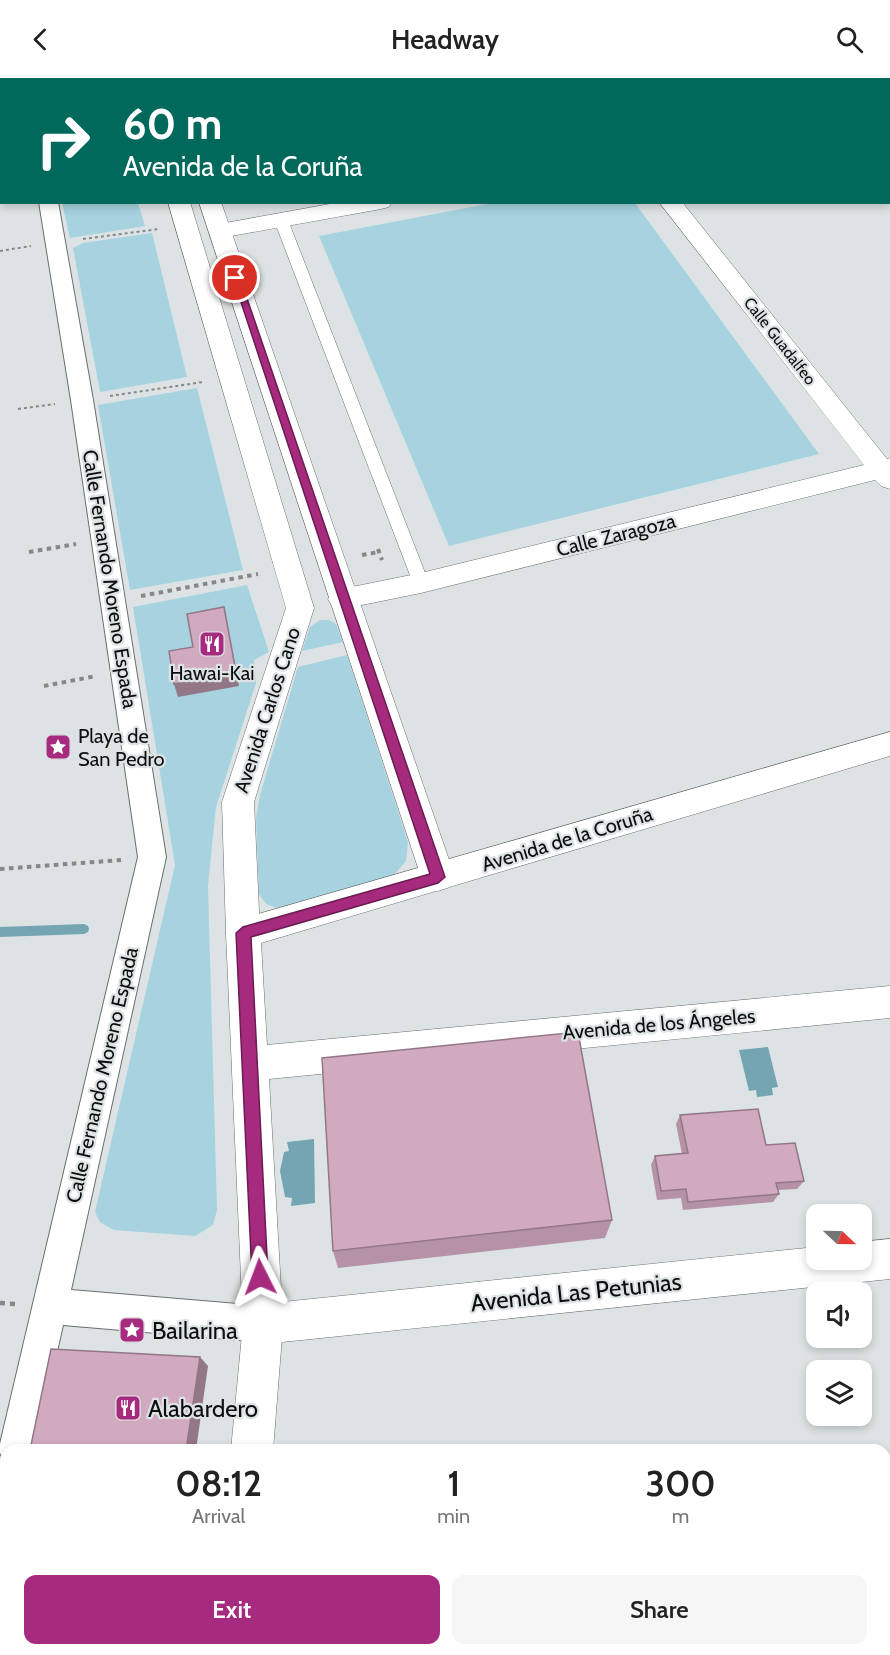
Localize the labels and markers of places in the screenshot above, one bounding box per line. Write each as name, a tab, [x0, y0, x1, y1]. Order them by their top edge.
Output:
pin	[209, 252, 260, 303]
restaurant icon: Hawai-Kai	[197, 629, 227, 659]
place label: Hawai-Kai	[169, 661, 255, 685]
place label: Playa de San Pedro	[78, 724, 165, 771]
place icon: Playa de San Pedro	[43, 732, 73, 762]
place icon: Bailarina	[117, 1315, 147, 1345]
place label: Bailarina	[152, 1316, 238, 1345]
restaurant icon: Alabardero	[113, 1393, 143, 1423]
place label: Alabardero	[148, 1394, 258, 1423]

